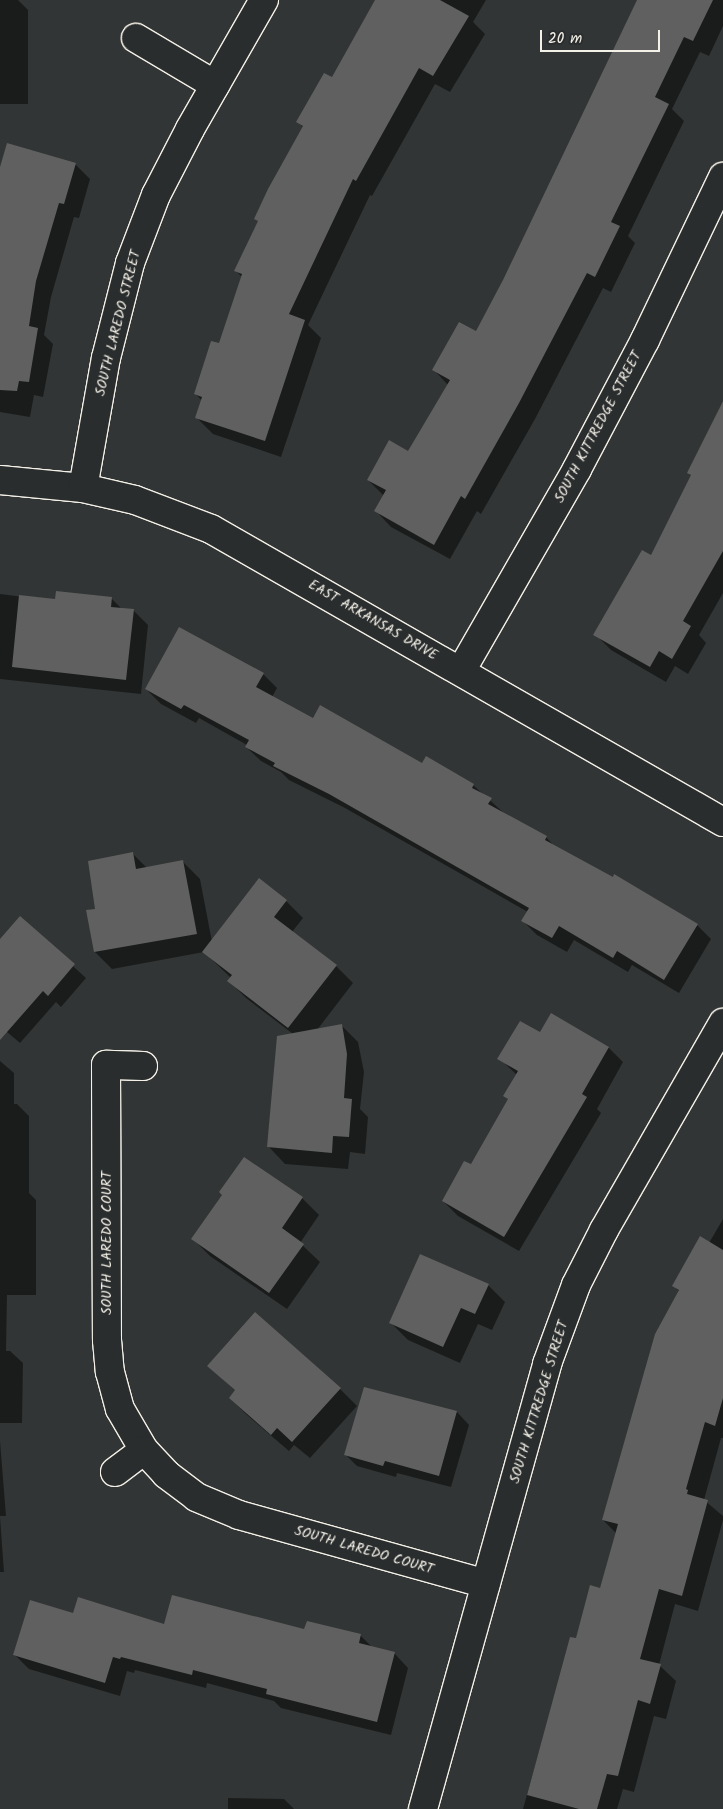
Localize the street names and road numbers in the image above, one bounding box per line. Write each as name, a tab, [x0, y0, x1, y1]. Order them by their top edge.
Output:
street label: SOUTH LAREDO STREET	[92, 248, 144, 398]
street label: SOUTH KITTREDGE STREET	[551, 348, 645, 506]
street label: EAST ARKANSAS DRIVE	[305, 576, 441, 664]
street label: SOUTH LAREDO COURT	[99, 1171, 115, 1315]
street label: SOUTH KITTREDGE STREET	[506, 1319, 572, 1485]
street label: SOUTH LAREDO COURT	[293, 1522, 435, 1578]

